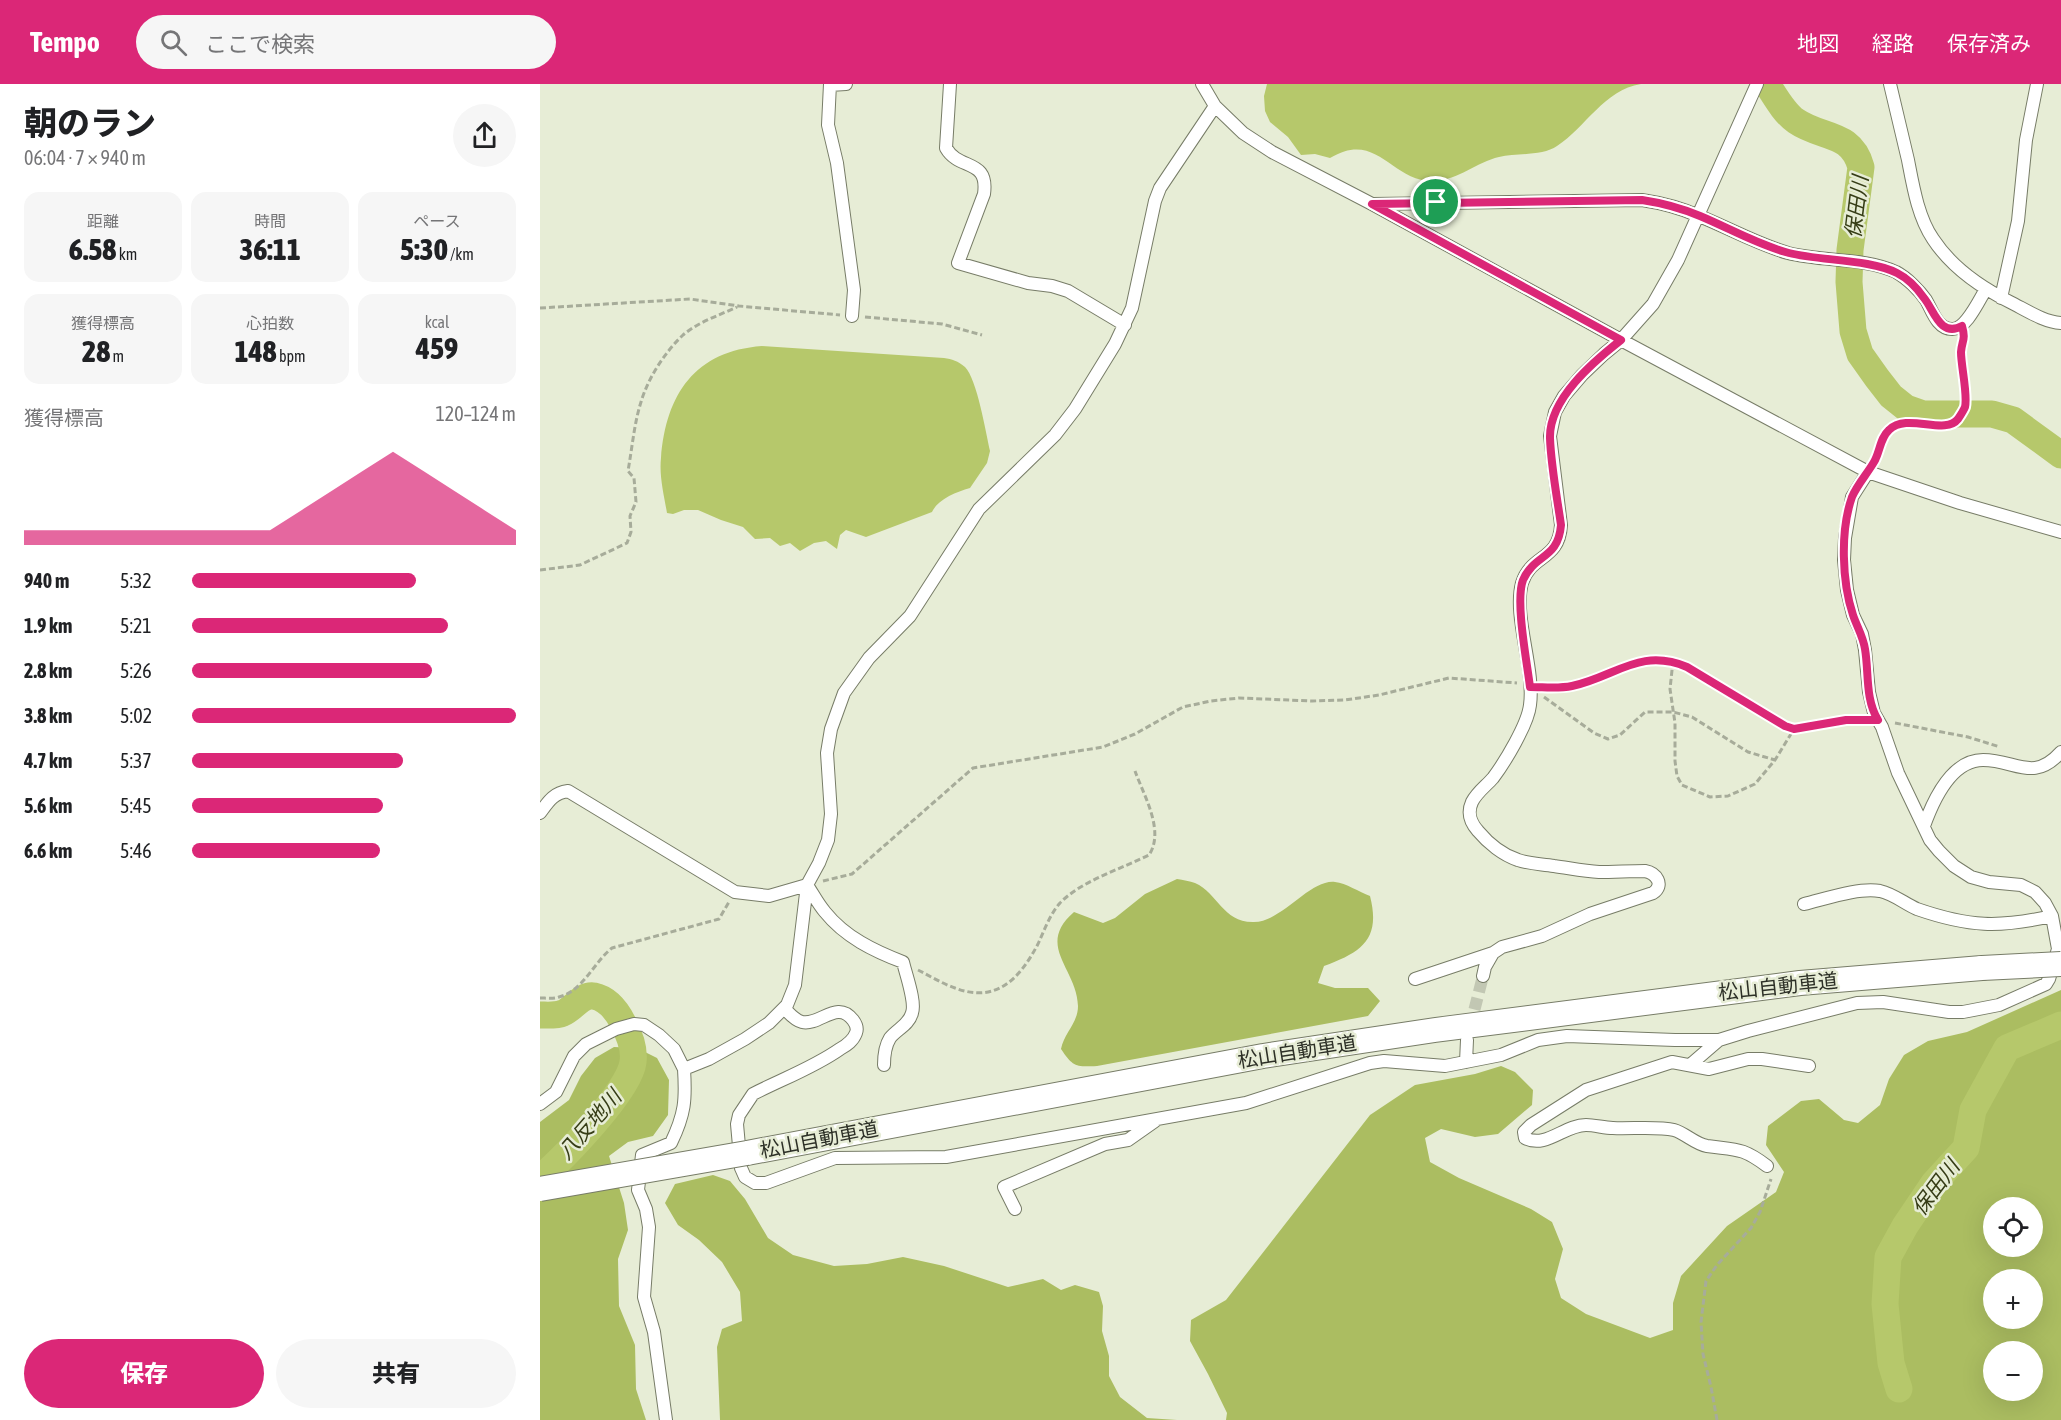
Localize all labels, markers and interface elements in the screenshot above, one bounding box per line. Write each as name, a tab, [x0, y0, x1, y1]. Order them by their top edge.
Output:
search box	[136, 15, 556, 69]
text: Tempo	[30, 26, 100, 58]
icon: search	[157, 26, 190, 59]
text: ここで検索	[205, 31, 315, 57]
text: 地図	[1797, 31, 1839, 55]
text: 経路	[1872, 31, 1914, 55]
text: 保存済み	[1947, 31, 2031, 55]
text: 朝のラン	[24, 104, 156, 142]
button: share	[453, 104, 516, 167]
text: 06:04 · 7 × 940 m	[24, 146, 146, 169]
water label: 保田川	[1840, 172, 1872, 240]
pin	[1410, 176, 1461, 227]
icon: arrive	[1419, 185, 1452, 218]
text: 距離	[87, 212, 119, 230]
text: 時間	[254, 212, 286, 230]
text: ペース	[413, 212, 461, 230]
text: 6.58	[69, 232, 116, 266]
text: 36:11	[239, 232, 301, 266]
text: 5:30	[400, 232, 448, 266]
text: km	[116, 245, 137, 263]
text: /km	[448, 245, 474, 263]
text: kcal	[425, 313, 449, 331]
text: 獲得標高	[71, 314, 135, 332]
text: 心拍数	[246, 314, 294, 332]
text: 459	[416, 331, 458, 365]
text: 28	[82, 334, 110, 368]
text: 148	[234, 334, 277, 368]
text: m	[110, 347, 124, 365]
text: bpm	[277, 347, 306, 365]
text: 120–124 m	[435, 402, 516, 425]
text: 獲得標高	[24, 406, 104, 429]
text: 940 m	[24, 569, 69, 592]
text: 5:32	[120, 569, 152, 592]
text: 1.9 km	[24, 614, 72, 637]
text: 5:21	[120, 614, 152, 637]
text: 2.8 km	[24, 659, 72, 682]
text: 5:26	[120, 659, 152, 682]
text: 3.8 km	[24, 704, 72, 727]
text: 5:02	[120, 704, 152, 727]
text: 4.7 km	[24, 749, 72, 772]
text: 5:37	[120, 749, 152, 772]
text: 5.6 km	[24, 794, 72, 817]
text: 5:45	[120, 794, 152, 817]
text: 6.6 km	[24, 839, 72, 862]
text: 5:46	[120, 839, 152, 862]
street label: 松山自動車道	[1717, 968, 1839, 1004]
street label: 松山自動車道	[1236, 1030, 1358, 1072]
water label: 八反地川	[552, 1083, 627, 1164]
street label: 松山自動車道	[758, 1116, 880, 1162]
water label: 保田川	[1906, 1153, 1965, 1219]
map controls	[1983, 1197, 2043, 1401]
button: locate	[1983, 1197, 2043, 1257]
button: +	[1983, 1269, 2043, 1329]
button: 保存	[24, 1339, 264, 1408]
button: 共有	[276, 1339, 516, 1408]
button: −	[1983, 1341, 2043, 1401]

